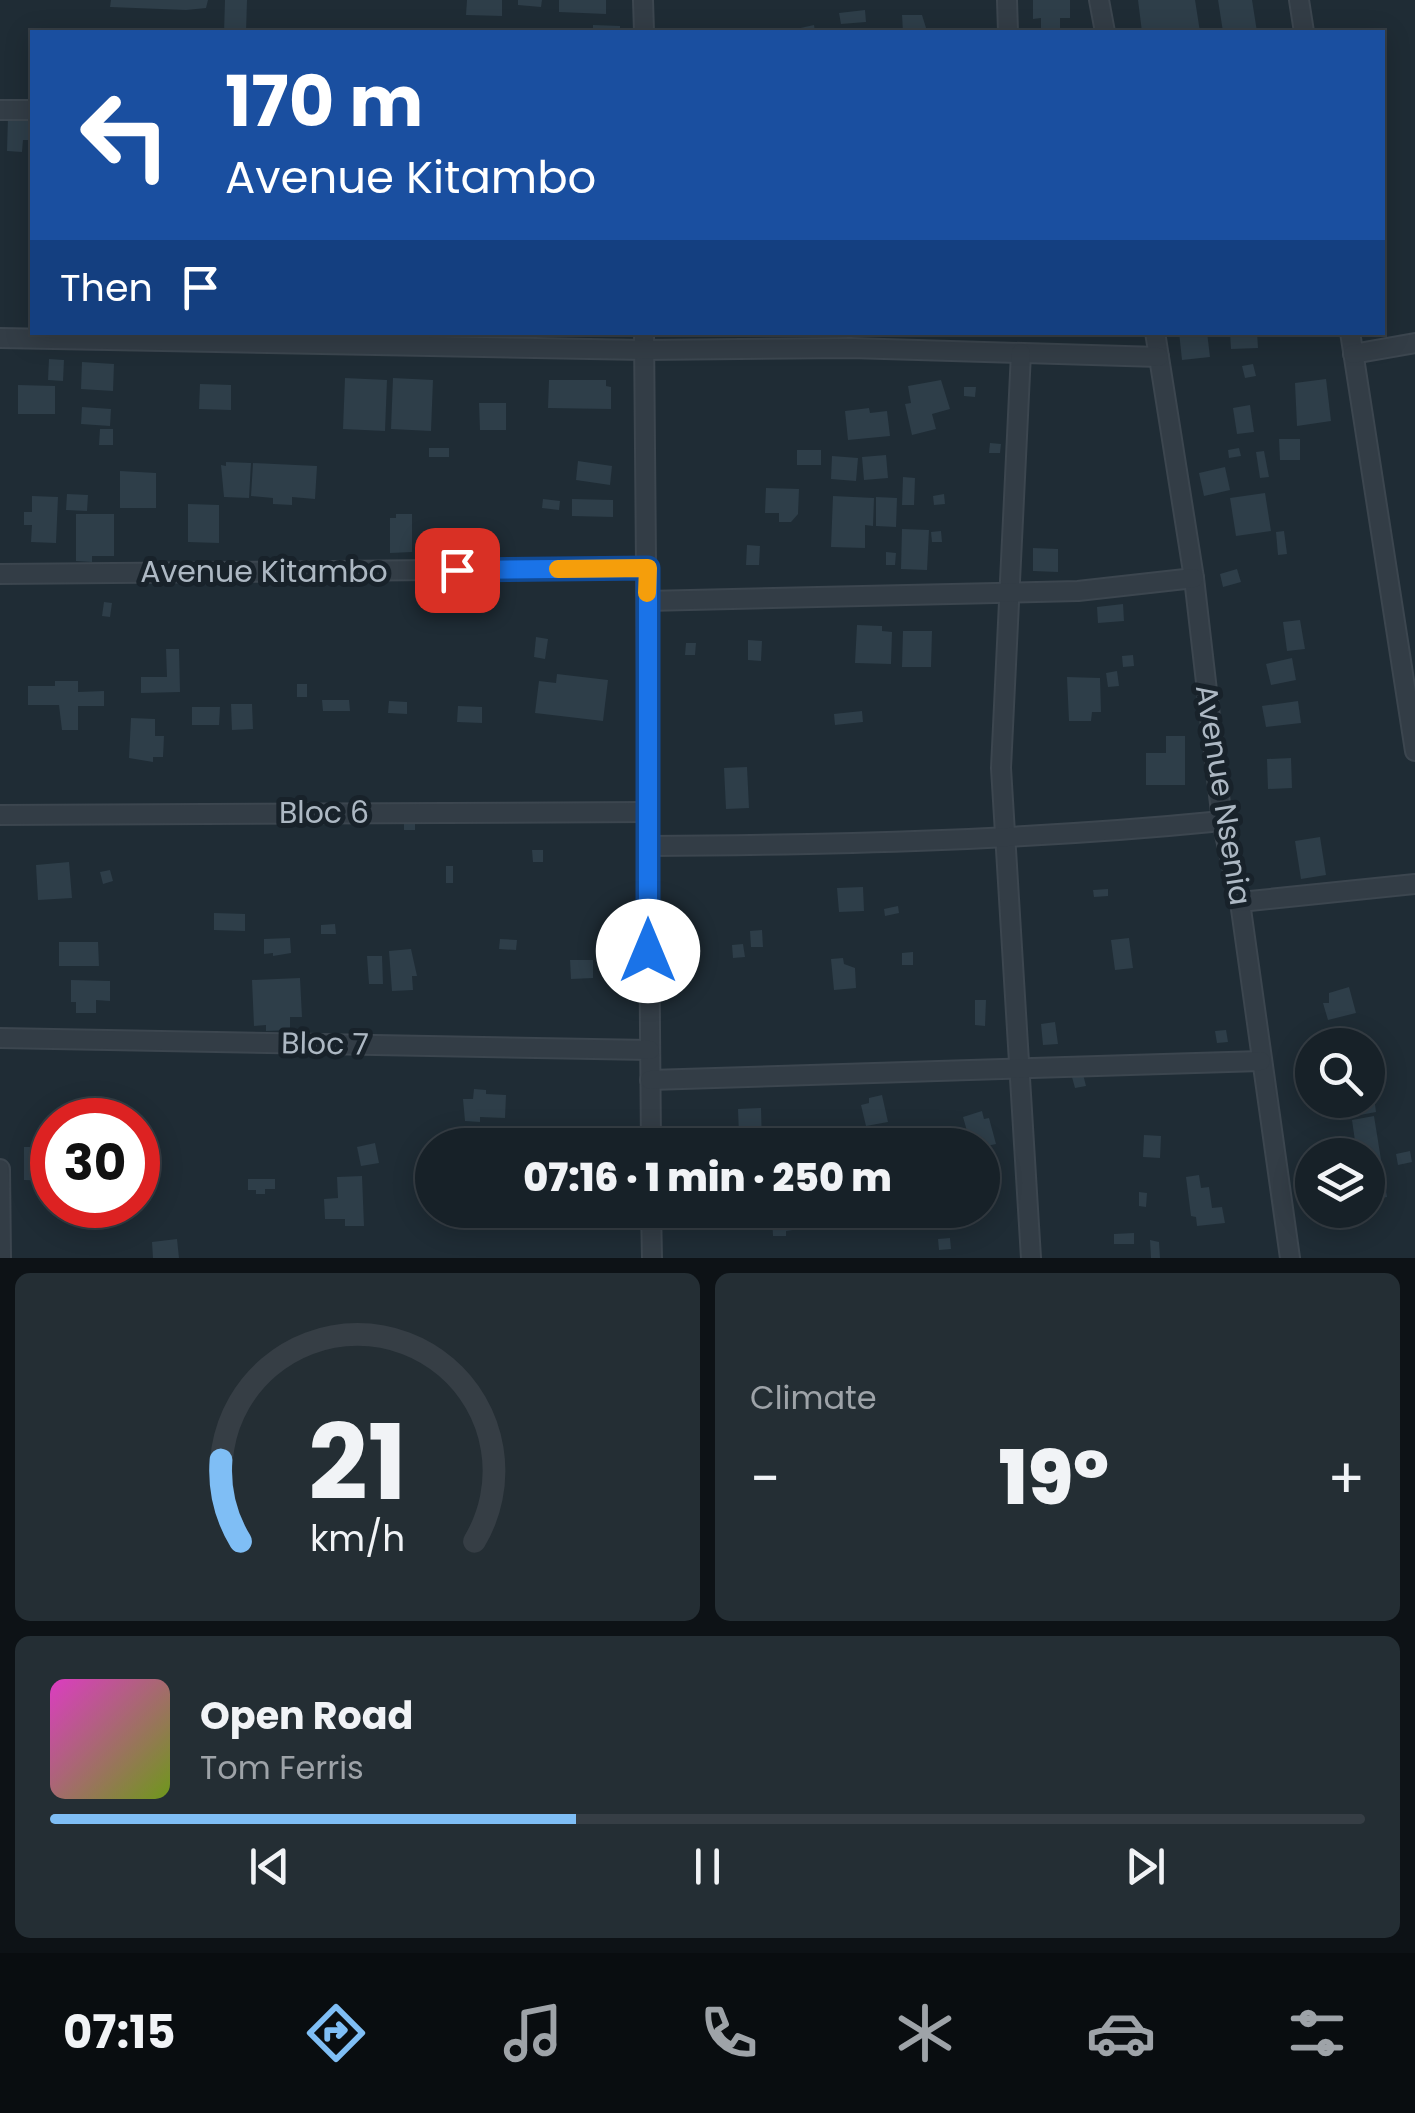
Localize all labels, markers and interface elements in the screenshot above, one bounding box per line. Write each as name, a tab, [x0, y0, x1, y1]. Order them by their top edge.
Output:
text: 170 m	[225, 52, 423, 151]
icon: left	[60, 70, 190, 200]
text: Avenue Kitambo	[225, 146, 596, 209]
icon: arrive	[173, 260, 228, 315]
text: Then	[60, 261, 153, 314]
pin	[415, 528, 500, 613]
icon: arrive	[430, 543, 485, 598]
street label: Avenue Kitambo	[140, 550, 388, 593]
street label: Avenue Nsenia	[1185, 681, 1262, 908]
street label: Bloc 6	[279, 791, 369, 834]
position arrow	[596, 899, 700, 1003]
street label: Bloc 7	[281, 1021, 369, 1066]
map controls	[1295, 1028, 1385, 1228]
button: search	[1295, 1028, 1385, 1118]
speed limit sign: 30	[30, 1098, 160, 1228]
button: layers	[1295, 1138, 1385, 1228]
text: 07:16 · 1 min · 250 m	[523, 1151, 892, 1204]
text: Climate	[750, 1375, 877, 1420]
text: 21	[308, 1390, 407, 1535]
text: 19°	[999, 1425, 1109, 1530]
text: −	[750, 1440, 780, 1517]
text: +	[1327, 1440, 1365, 1517]
text: km/h	[310, 1513, 405, 1564]
text: Open Road	[200, 1689, 413, 1742]
text: Tom Ferris	[200, 1745, 364, 1790]
icon: previous	[242, 1839, 297, 1894]
icon: pause	[680, 1839, 735, 1894]
icon: next	[1118, 1839, 1173, 1894]
icon: directions	[301, 1998, 371, 2068]
icon: music	[498, 1998, 568, 2068]
icon: phone	[694, 1998, 764, 2068]
icon: climate	[890, 1998, 960, 2068]
icon: car	[1086, 1998, 1156, 2068]
icon: filters	[1282, 1998, 1352, 2068]
text: 07:15	[63, 2001, 175, 2064]

